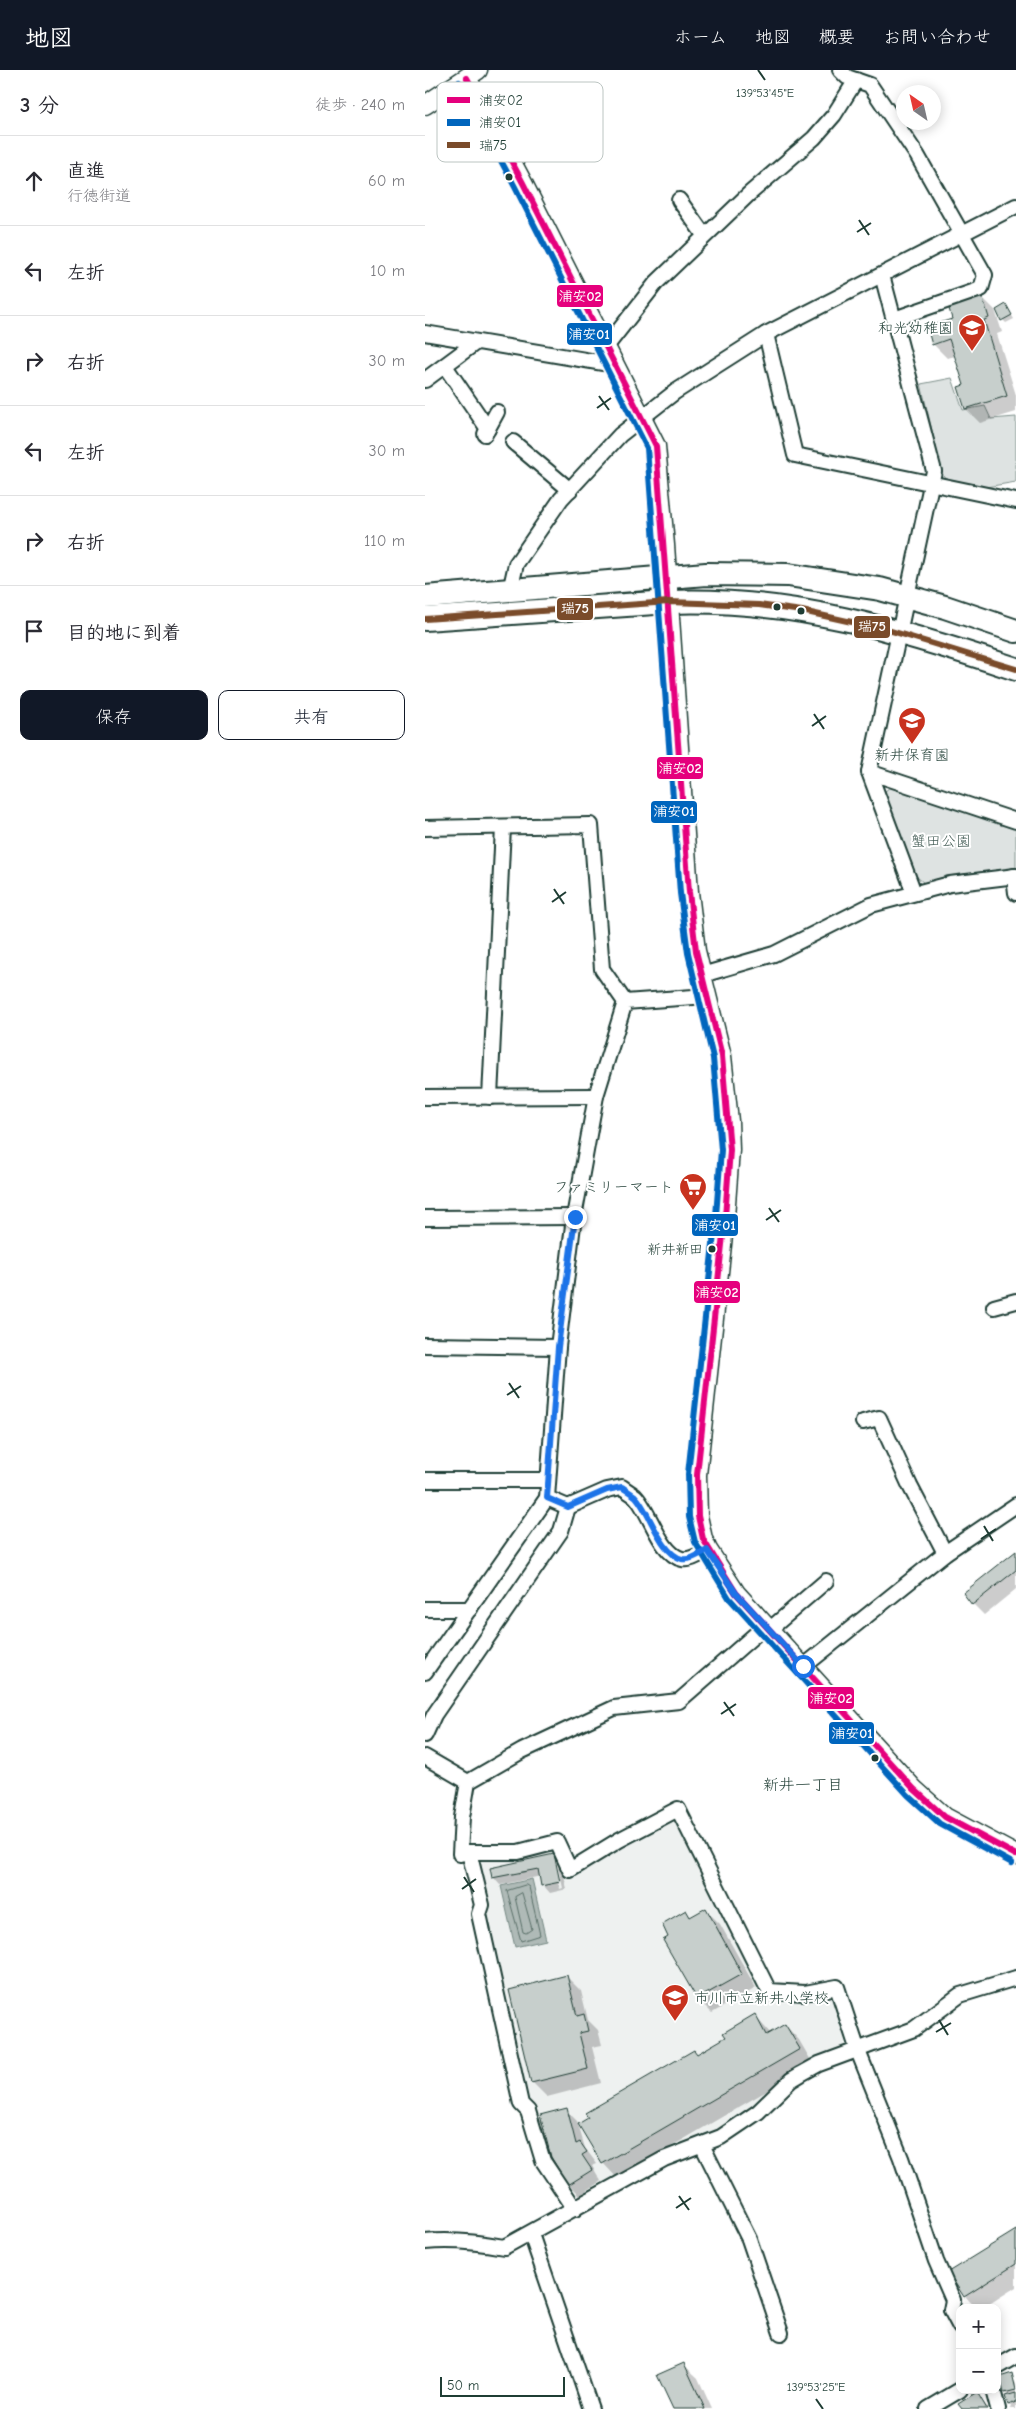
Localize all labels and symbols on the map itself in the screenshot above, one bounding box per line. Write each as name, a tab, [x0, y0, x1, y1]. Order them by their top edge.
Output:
legend	[437, 82, 603, 162]
north arrow	[896, 85, 941, 130]
text: 139°53'45"E	[736, 86, 794, 100]
text: 浦安02	[479, 92, 523, 109]
text: 浦安01	[479, 114, 521, 131]
text: 瑞75	[479, 137, 507, 154]
unlabelled marker	[504, 172, 514, 182]
line badge: 浦安02	[556, 284, 604, 308]
text: 浦安02	[559, 288, 602, 305]
school or university icon: 和光幼稚園	[957, 313, 987, 352]
place label: 和光幼稚園	[878, 319, 953, 337]
line badge: 浦安01	[566, 322, 613, 346]
text: 浦安01	[568, 326, 610, 343]
line badge: 瑞75	[556, 597, 594, 621]
text: 瑞75	[560, 600, 589, 617]
unlabelled marker	[772, 602, 782, 612]
unlabelled marker	[796, 606, 806, 616]
line badge: 瑞75	[853, 615, 891, 639]
text: 瑞75	[857, 618, 886, 635]
school or university icon: 新井保育園	[897, 706, 927, 745]
place label: 新井保育園	[874, 746, 950, 764]
line badge: 浦安02	[656, 756, 704, 780]
text: 浦安02	[659, 760, 702, 777]
line badge: 浦安01	[650, 800, 698, 824]
text: 浦安01	[653, 803, 695, 820]
park label: 蟹田公園	[911, 832, 971, 850]
supermarket icon: ファミリーマート	[678, 1172, 708, 1211]
place label: ファミリーマート	[554, 1178, 674, 1196]
route end	[564, 1206, 587, 1229]
line badge: 浦安01	[691, 1213, 739, 1237]
text: 浦安01	[694, 1217, 736, 1234]
place label: 新井新田	[647, 1241, 703, 1258]
marker: 新井新田	[707, 1244, 717, 1254]
line badge: 浦安02	[693, 1280, 741, 1304]
text: 浦安02	[696, 1284, 739, 1301]
route start	[792, 1655, 815, 1678]
line badge: 浦安02	[807, 1686, 855, 1710]
text: 浦安02	[810, 1690, 853, 1707]
line badge: 浦安01	[828, 1721, 875, 1745]
text: 浦安01	[831, 1725, 873, 1742]
unlabelled marker	[870, 1753, 880, 1763]
district label: 新井一丁目	[763, 1776, 843, 1794]
school or university icon: 市川市立新井小学校	[660, 1983, 690, 2022]
place label: 市川市立新井小学校	[694, 1989, 829, 2007]
scale bar	[440, 2374, 565, 2397]
text: 139°53'25"E	[787, 2380, 845, 2394]

